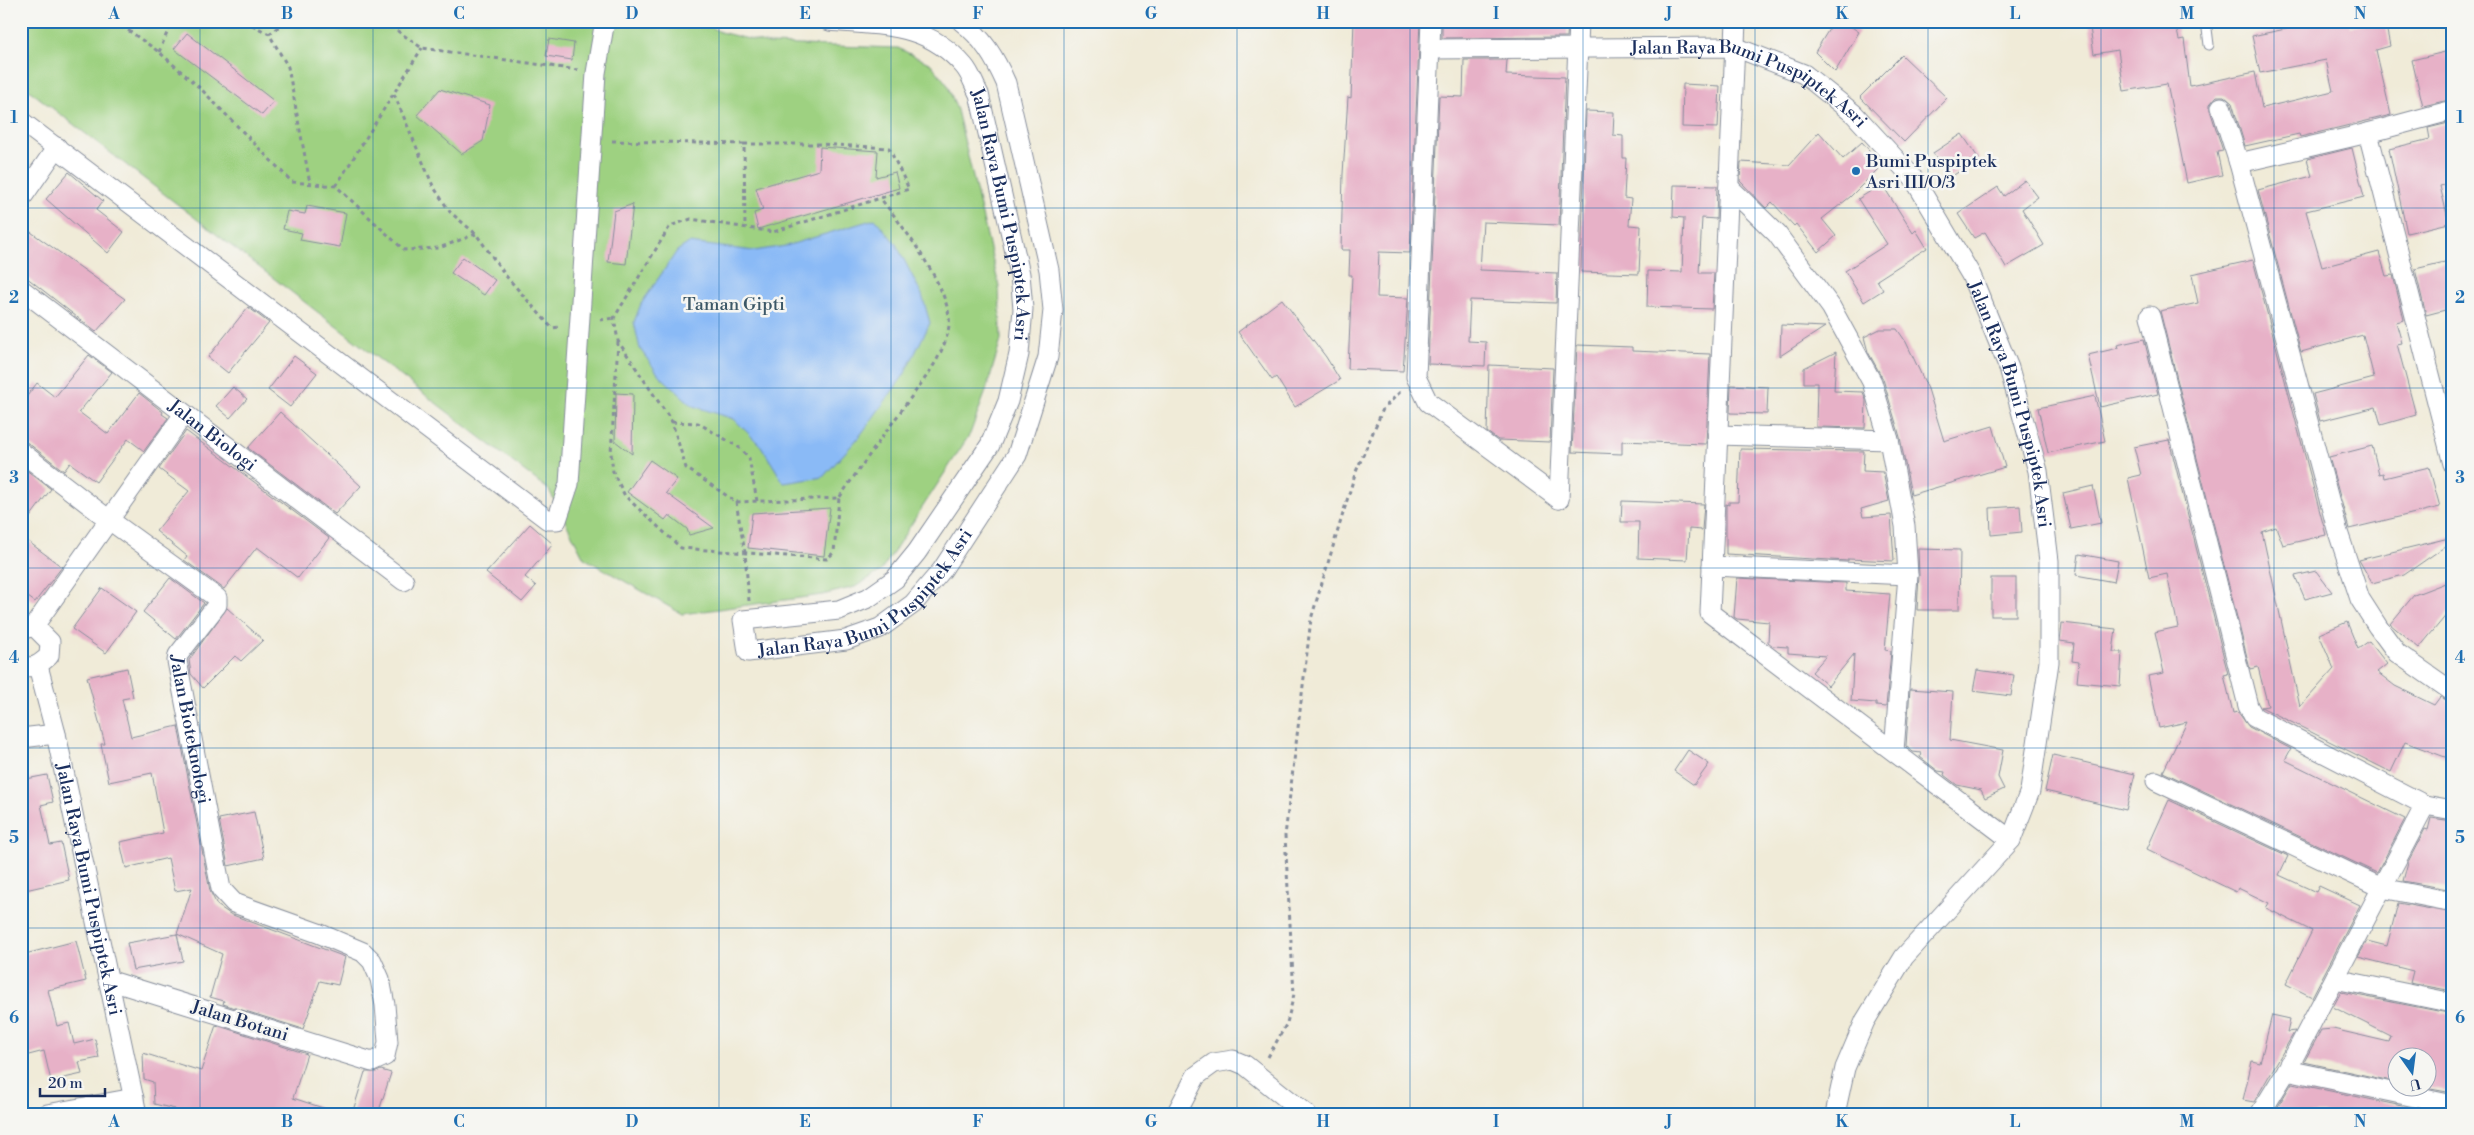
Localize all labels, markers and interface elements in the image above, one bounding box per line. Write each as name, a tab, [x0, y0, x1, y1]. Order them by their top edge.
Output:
text: A	[107, 4, 120, 24]
text: B	[281, 4, 293, 24]
text: C	[453, 4, 465, 24]
text: D	[626, 4, 639, 24]
text: E	[799, 4, 811, 24]
text: F	[972, 4, 984, 24]
text: G	[1145, 4, 1158, 24]
text: H	[1316, 4, 1330, 24]
text: I	[1493, 4, 1499, 24]
text: J	[1664, 4, 1672, 24]
text: K	[1836, 4, 1850, 24]
text: L	[2010, 4, 2021, 24]
text: M	[2180, 4, 2195, 24]
text: N	[2354, 4, 2367, 24]
street label: Jalan Raya Bumi Puspiptek Asri	[1629, 35, 1872, 133]
street label: Jalan Raya Bumi Puspiptek Asri	[966, 83, 1035, 342]
text: 1	[10, 108, 18, 128]
text: 1	[2456, 108, 2464, 128]
place label: Bumi Puspiptek Asri III/O/3	[1865, 150, 1998, 194]
marker: Bumi Puspiptek Asri III/O/3	[1850, 165, 1862, 177]
street label: Jalan Raya Bumi Puspiptek Asri	[1963, 276, 2056, 529]
text: 2	[9, 288, 19, 308]
text: 2	[2455, 288, 2465, 308]
park label: Taman Gipti	[683, 293, 785, 316]
street label: Jalan Biologi	[163, 394, 261, 476]
text: 3	[9, 468, 19, 488]
text: 3	[2455, 468, 2465, 488]
street label: Jalan Raya Bumi Puspiptek Asri	[755, 524, 977, 662]
text: 4	[9, 648, 20, 668]
text: 4	[2455, 648, 2466, 668]
street label: Jalan Bioteknologi	[165, 653, 216, 806]
street label: Jalan Raya Bumi Puspiptek Asri	[51, 760, 127, 1018]
text: 5	[9, 828, 19, 848]
text: 5	[2455, 828, 2465, 848]
street label: Jalan Botani	[188, 995, 292, 1047]
text: 6	[9, 1008, 19, 1028]
text: 6	[2455, 1008, 2465, 1028]
north arrow	[2386, 1048, 2436, 1098]
scale bar	[40, 1065, 105, 1097]
text: 20 m	[48, 1074, 83, 1093]
text: U	[2407, 1074, 2422, 1094]
text: A	[107, 1112, 120, 1132]
text: B	[281, 1112, 293, 1132]
text: C	[453, 1112, 465, 1132]
text: D	[626, 1112, 639, 1132]
text: E	[799, 1112, 811, 1132]
text: F	[972, 1112, 984, 1132]
text: G	[1145, 1112, 1158, 1132]
text: H	[1316, 1112, 1330, 1132]
text: I	[1493, 1112, 1499, 1132]
text: J	[1664, 1112, 1672, 1132]
text: K	[1836, 1112, 1850, 1132]
text: L	[2010, 1112, 2021, 1132]
text: M	[2180, 1112, 2195, 1132]
text: N	[2354, 1112, 2367, 1132]

